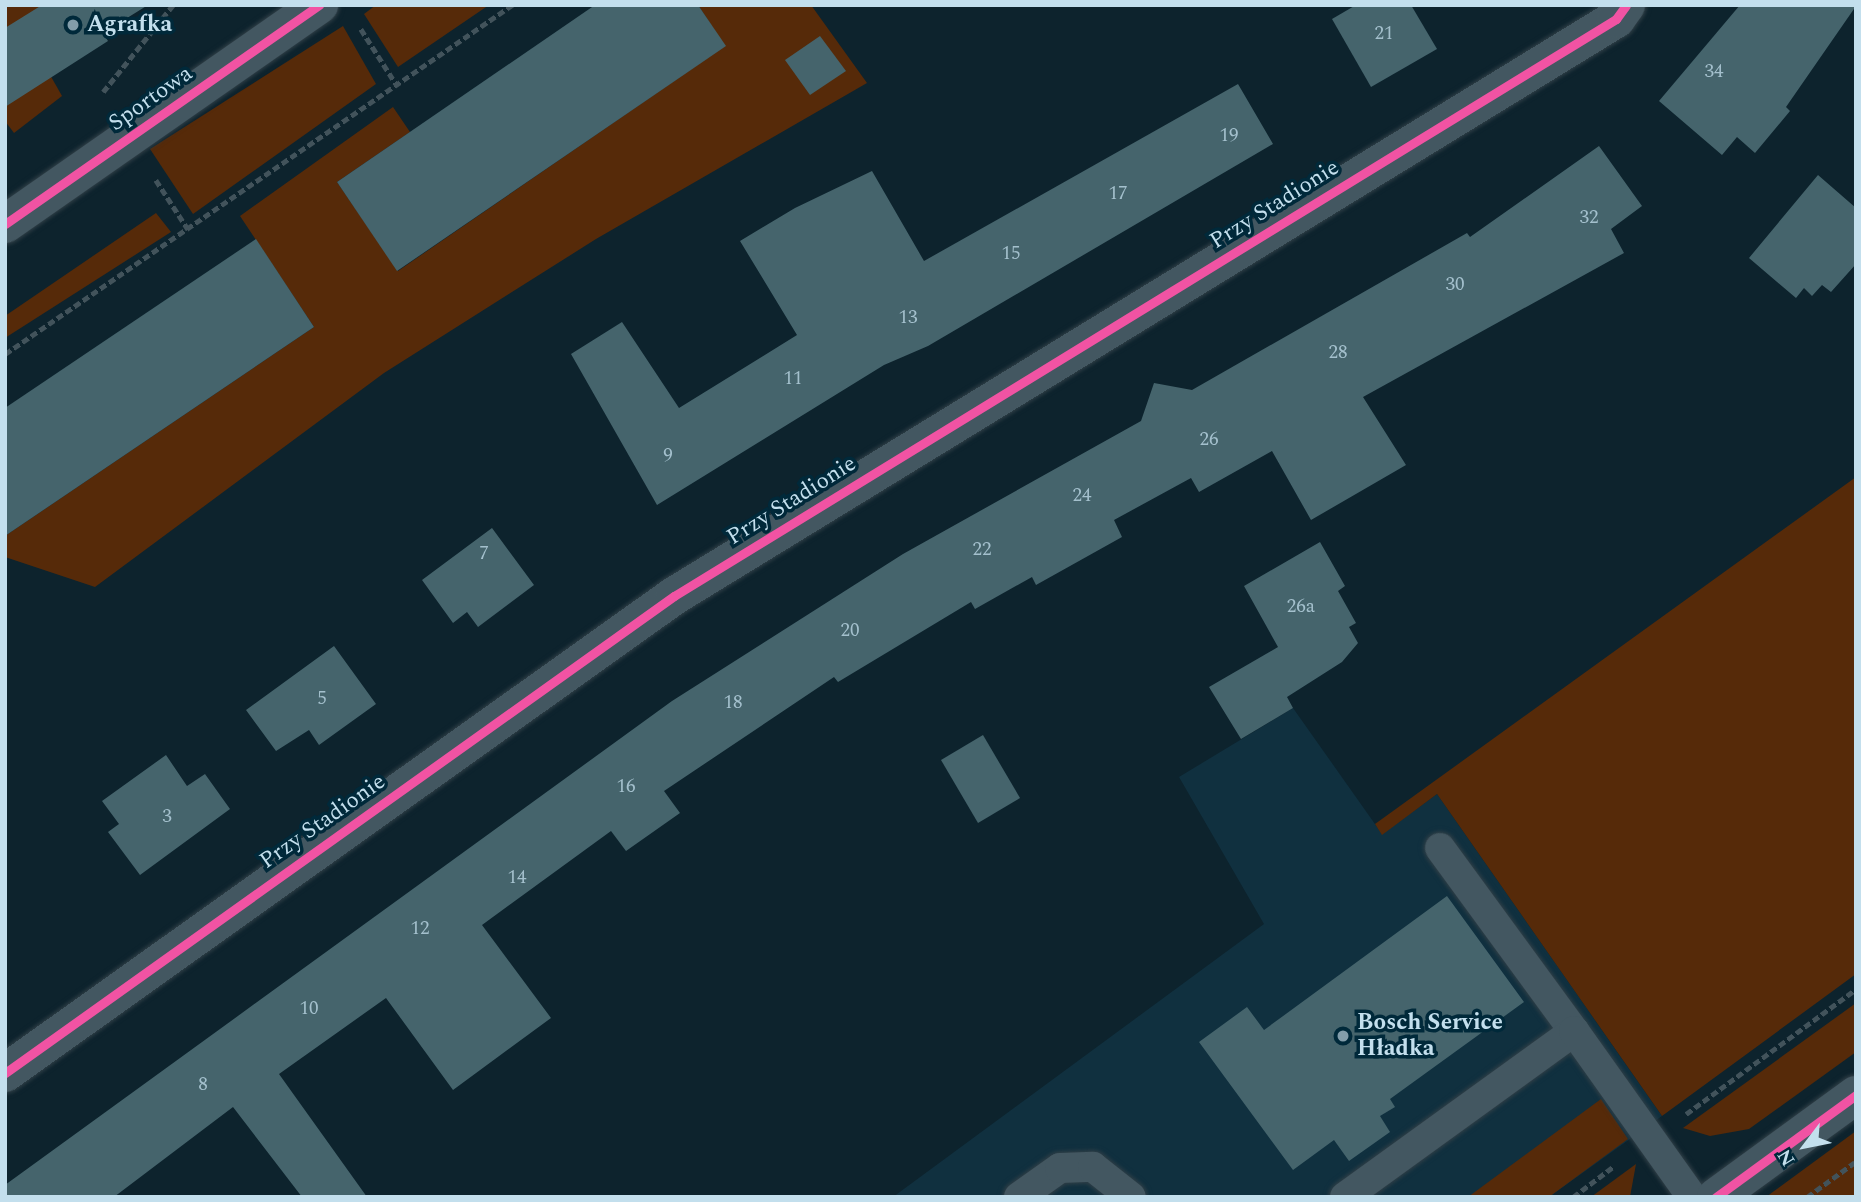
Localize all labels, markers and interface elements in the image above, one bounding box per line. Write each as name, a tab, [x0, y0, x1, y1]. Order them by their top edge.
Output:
place label: Agrafka	[87, 11, 172, 39]
marker: Agrafka	[65, 17, 81, 33]
house number: 21	[1375, 23, 1393, 45]
street label: Sportowa	[104, 60, 198, 138]
house number: 34	[1705, 61, 1723, 83]
house number: 19	[1220, 125, 1238, 147]
street label: Przy Stadionie	[1205, 154, 1345, 256]
house number: 17	[1109, 183, 1127, 205]
house number: 32	[1580, 207, 1598, 229]
house number: 15	[1002, 243, 1020, 265]
house number: 30	[1446, 274, 1464, 296]
house number: 13	[899, 307, 917, 329]
house number: 28	[1329, 342, 1347, 364]
house number: 11	[784, 368, 802, 390]
house number: 26	[1200, 429, 1218, 451]
house number: 9	[663, 445, 673, 467]
street label: Przy Stadionie	[722, 450, 862, 552]
house number: 24	[1073, 485, 1091, 507]
house number: 22	[973, 539, 991, 561]
house number: 7	[479, 543, 489, 565]
house number: 26a	[1287, 596, 1315, 618]
house number: 20	[841, 620, 859, 642]
house number: 5	[317, 688, 327, 710]
house number: 18	[724, 692, 742, 714]
street label: Przy Stadionie	[255, 768, 391, 876]
house number: 16	[617, 776, 635, 798]
house number: 3	[162, 806, 172, 828]
house number: 14	[508, 867, 526, 889]
house number: 12	[411, 918, 429, 940]
house number: 10	[300, 998, 318, 1020]
place label: Bosch Service Hładka	[1357, 1009, 1503, 1063]
marker: Bosch Service Hładka	[1335, 1028, 1351, 1044]
house number: 8	[198, 1074, 208, 1096]
north arrow	[1770, 1111, 1840, 1181]
text: N	[1770, 1143, 1803, 1172]

